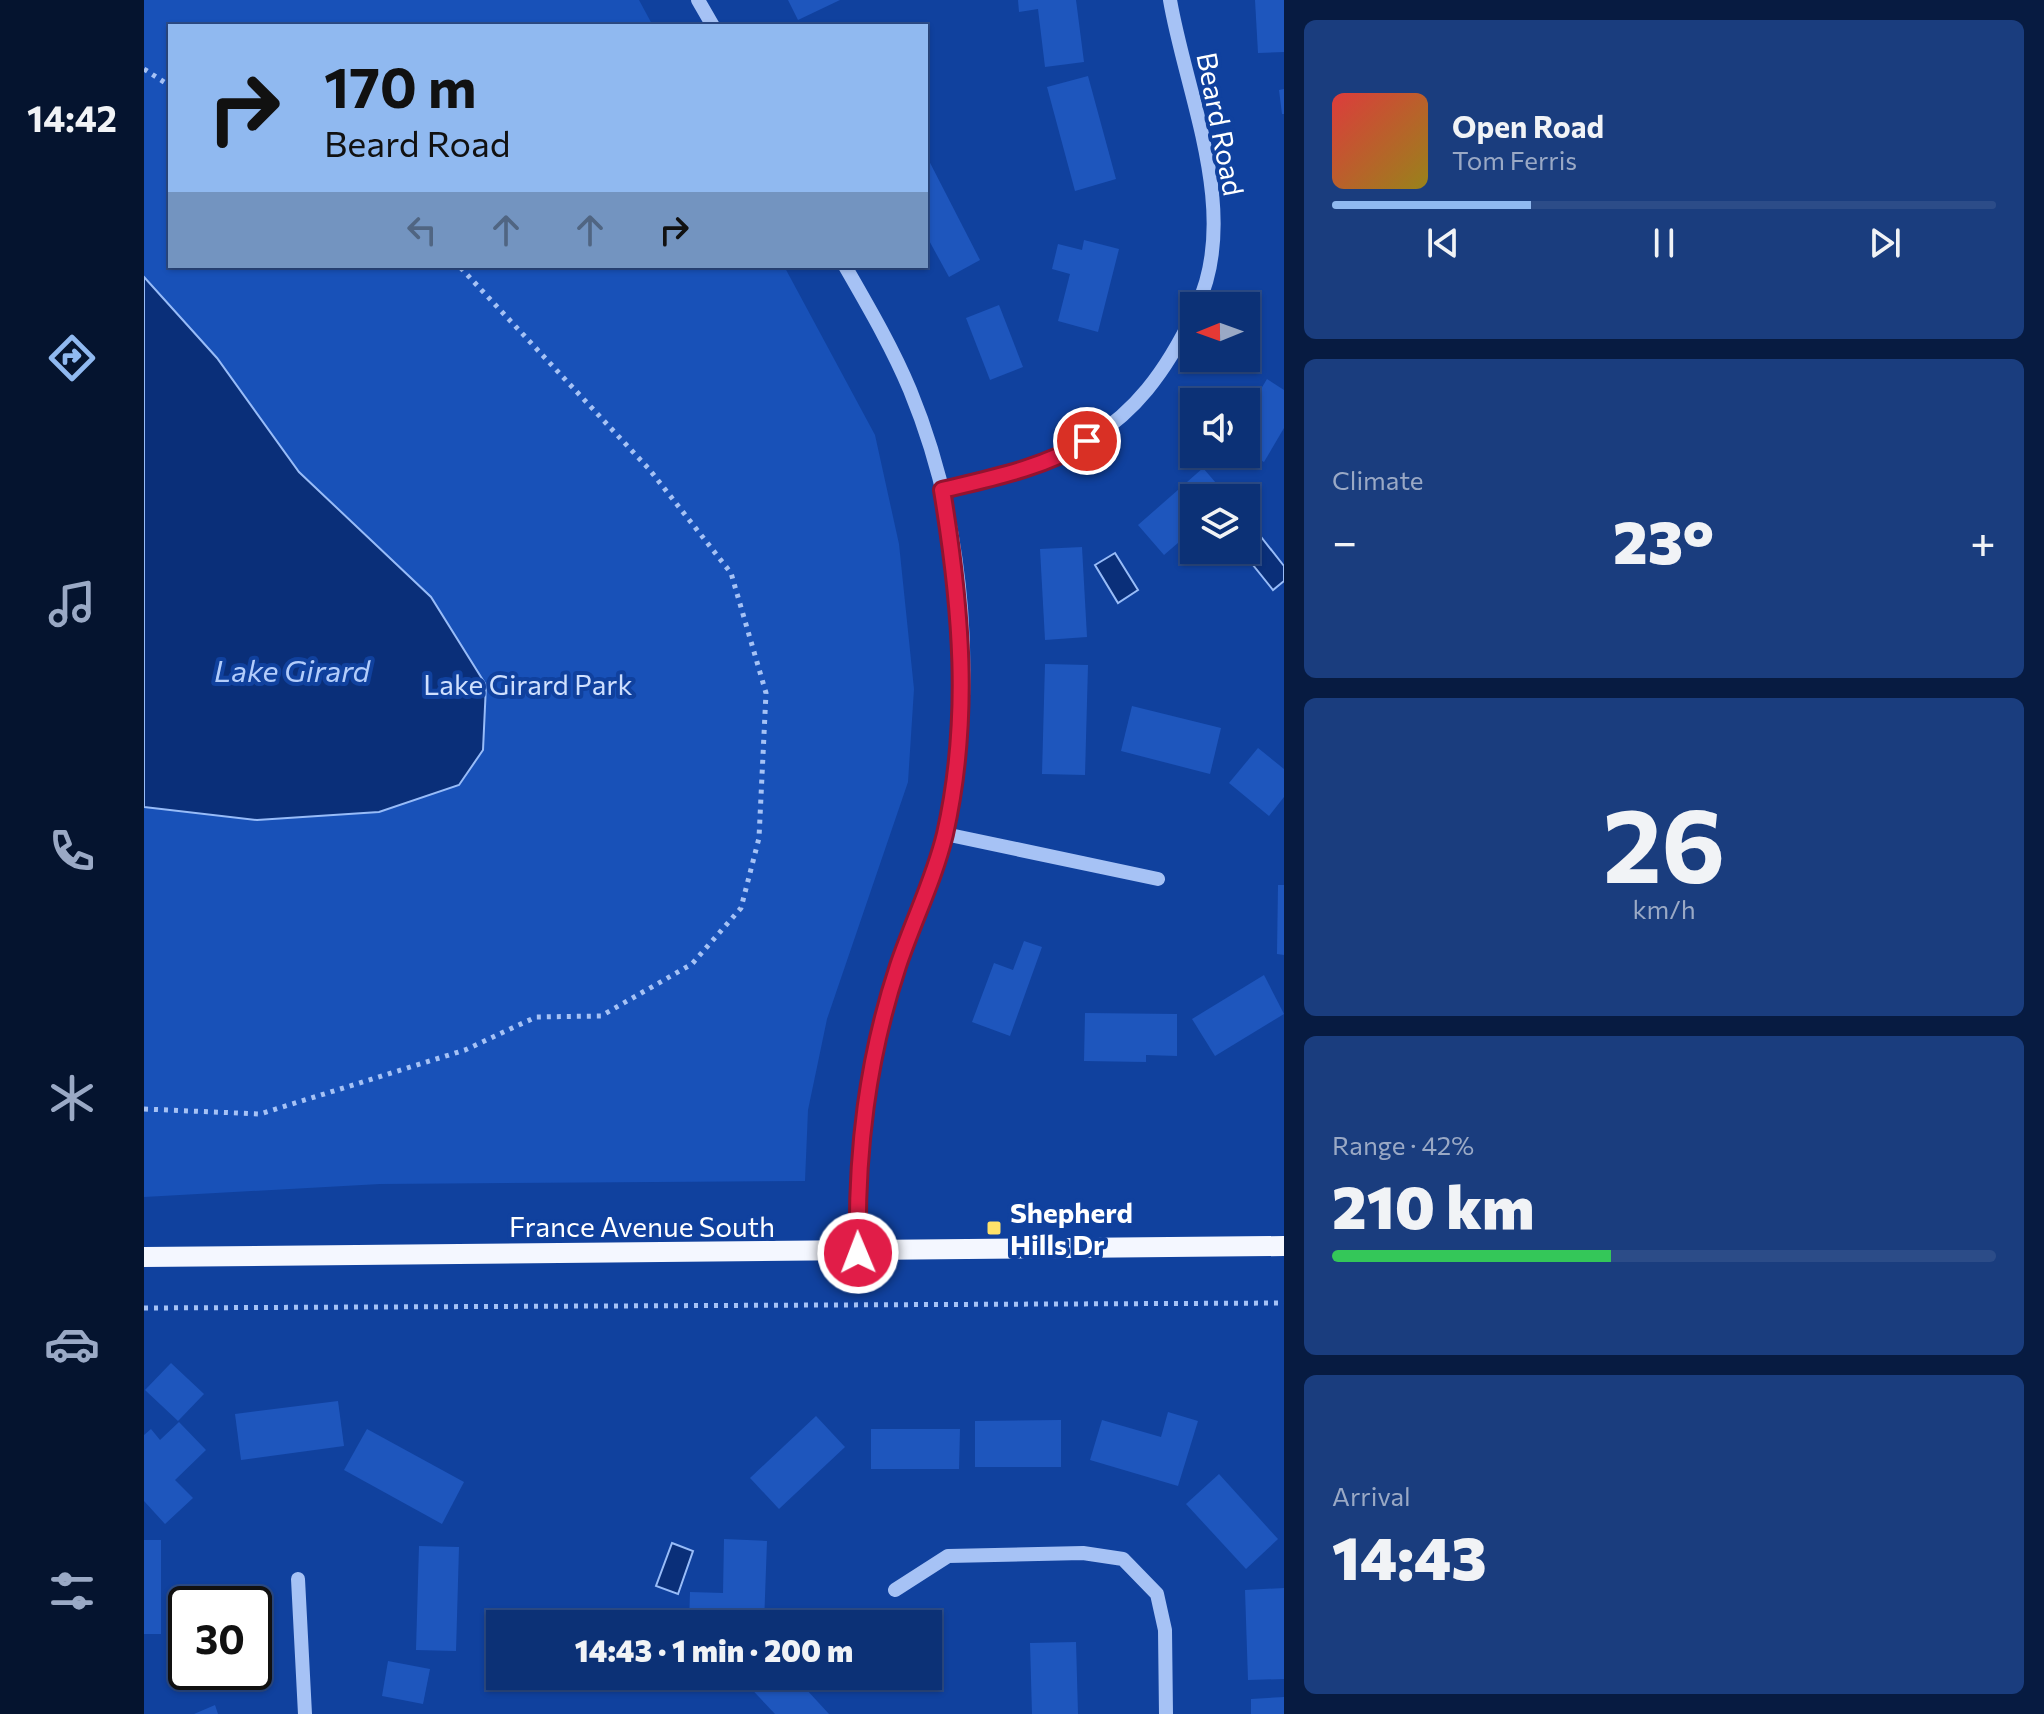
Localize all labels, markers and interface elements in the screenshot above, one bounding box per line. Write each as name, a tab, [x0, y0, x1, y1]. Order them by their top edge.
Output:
street label: Beard Road	[1190, 50, 1252, 198]
text: 170 m	[324, 51, 477, 120]
icon: right	[192, 56, 296, 160]
text: 14:42	[27, 95, 117, 139]
text: Open Road	[1452, 107, 1604, 144]
text: Beard Road	[324, 120, 511, 164]
text: Tom Ferris	[1452, 144, 1577, 175]
icon: left	[400, 208, 444, 252]
icon: ahead	[484, 208, 528, 252]
icon: ahead	[568, 208, 612, 252]
icon: right	[652, 208, 696, 252]
icon: previous	[1421, 221, 1465, 265]
icon: pause	[1642, 221, 1686, 265]
icon: next	[1863, 221, 1907, 265]
north arrow	[1180, 292, 1260, 372]
map controls	[1180, 292, 1260, 564]
icon: directions	[44, 330, 100, 386]
button: sound	[1180, 388, 1260, 468]
pin	[1053, 407, 1121, 475]
icon: arrive	[1065, 419, 1109, 463]
text: Climate	[1332, 464, 1424, 495]
button: layers	[1180, 484, 1260, 564]
text: 23°	[1613, 503, 1714, 576]
text: −	[1332, 513, 1357, 567]
text: +	[1970, 513, 1996, 567]
icon: music	[44, 576, 100, 632]
water label: Lake Girard	[214, 651, 372, 688]
park label: Lake Girard Park	[423, 667, 633, 701]
text: 26	[1603, 777, 1725, 904]
icon: phone	[44, 823, 100, 879]
text: km/h	[1632, 893, 1696, 924]
icon: climate	[44, 1070, 100, 1126]
text: Range · 42%	[1332, 1129, 1474, 1160]
text: 210 km	[1332, 1168, 1534, 1241]
place label: Shepherd Hills Dr	[1010, 1195, 1133, 1261]
street label: France Avenue South	[509, 1209, 775, 1243]
position arrow	[816, 1211, 900, 1295]
marker: Shepherd Hills Dr	[985, 1219, 1003, 1237]
icon: car	[44, 1316, 100, 1372]
text: Arrival	[1332, 1480, 1411, 1511]
text: 14:43	[1332, 1519, 1487, 1592]
icon: filters	[44, 1563, 100, 1619]
speed limit sign: 30	[168, 1586, 272, 1690]
text: 14:43 · 1 min · 200 m	[575, 1631, 853, 1668]

